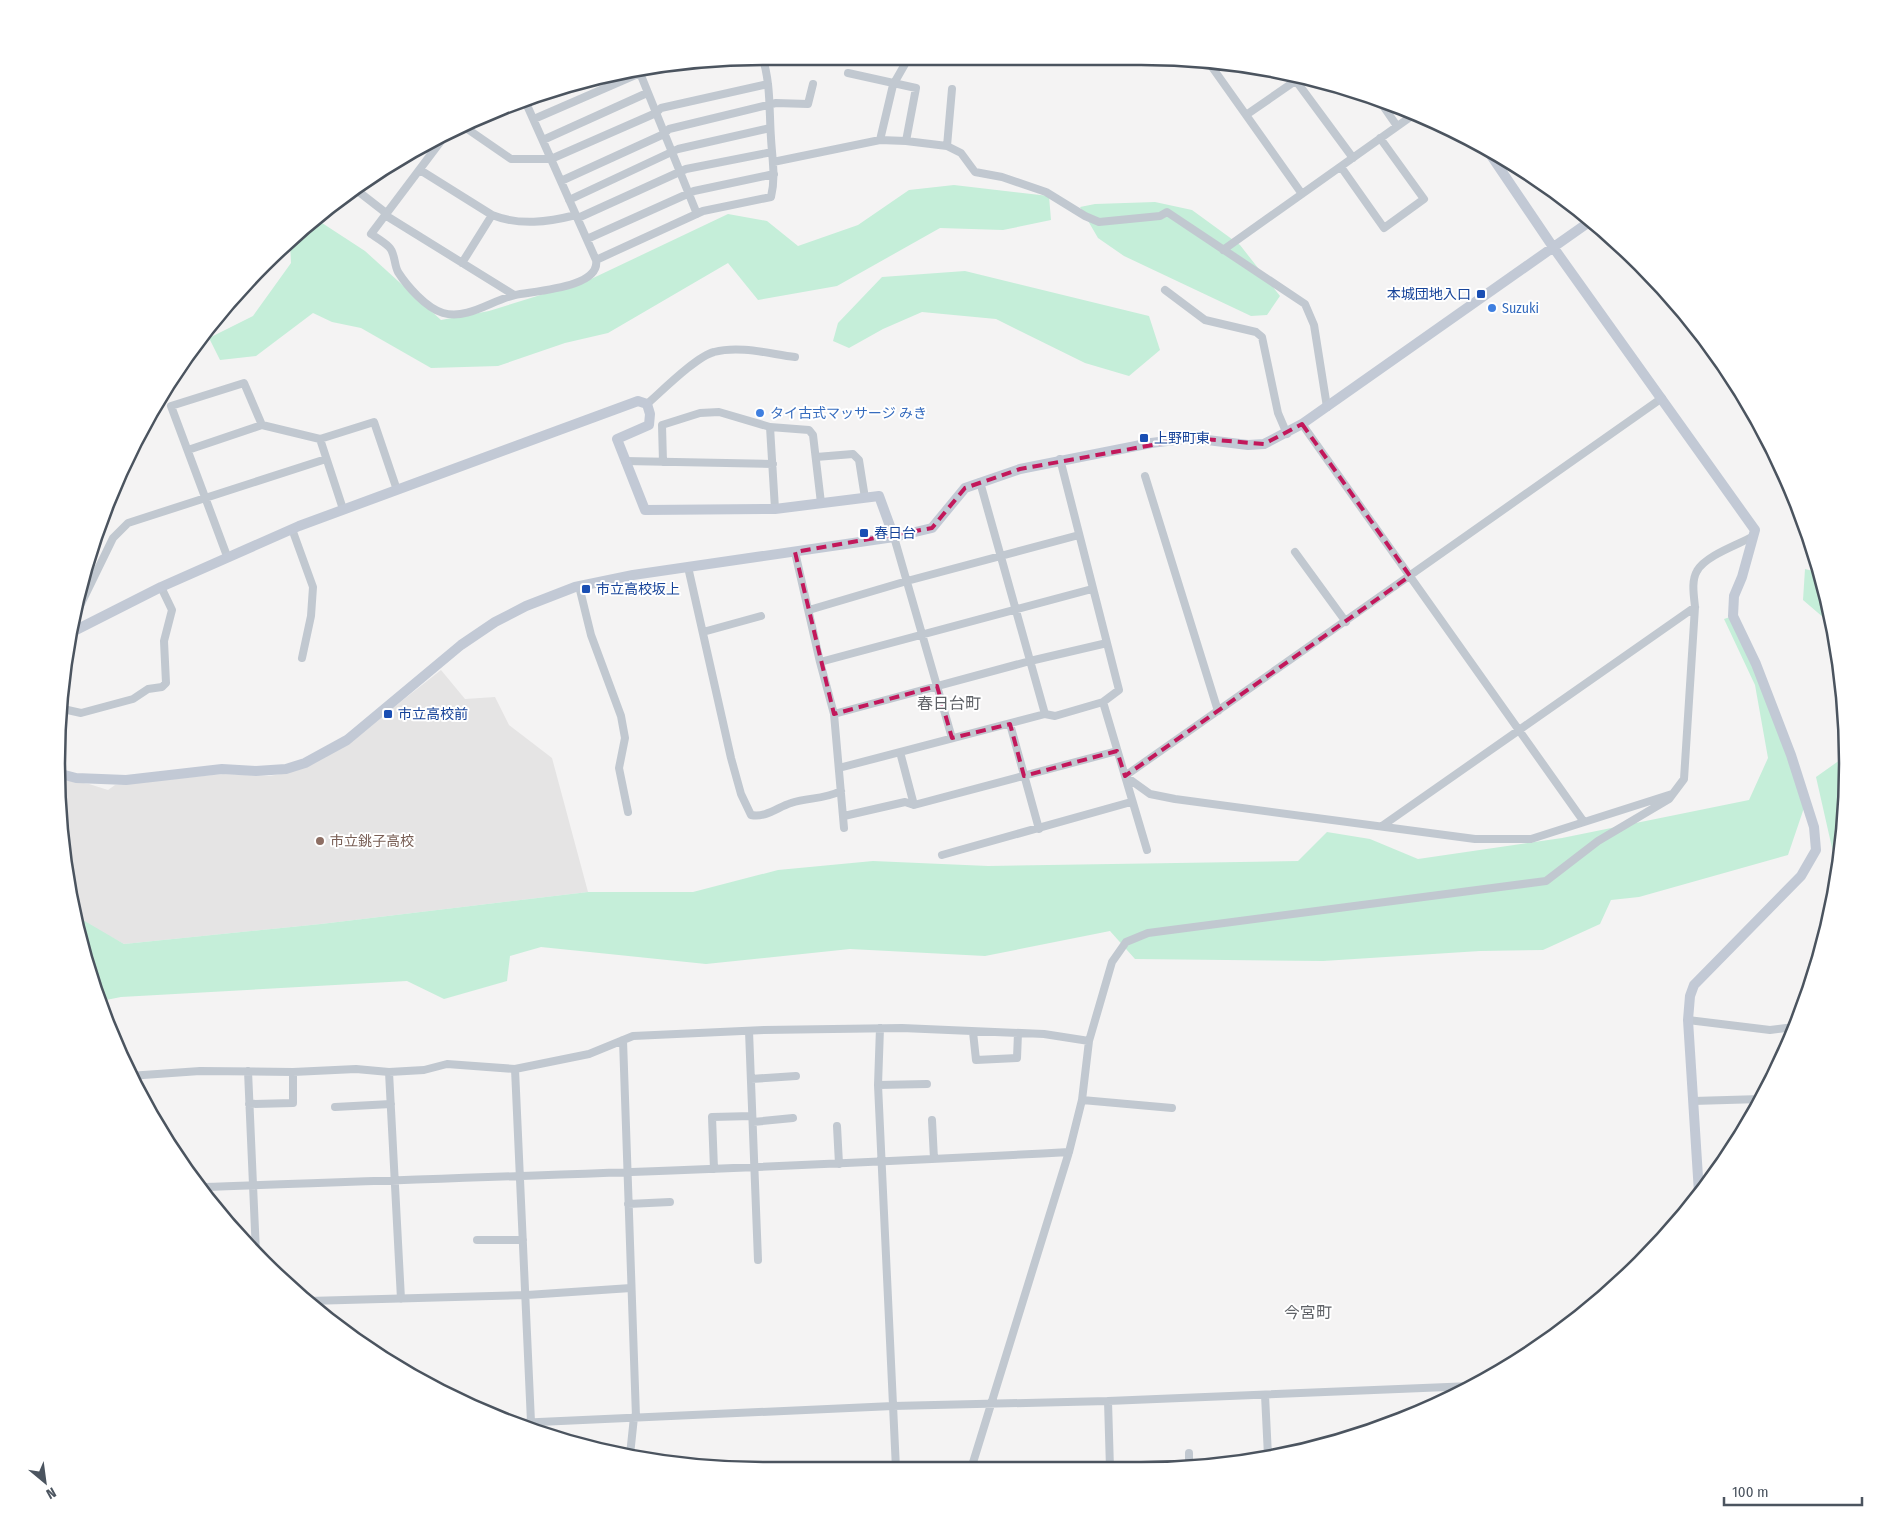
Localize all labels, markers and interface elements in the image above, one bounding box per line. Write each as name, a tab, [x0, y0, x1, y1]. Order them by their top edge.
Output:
place label: 本城団地入口	[1387, 286, 1471, 303]
marker: 本城団地入口	[1475, 288, 1487, 300]
place label: Suzuki	[1502, 300, 1539, 317]
marker: Suzuki	[1486, 302, 1498, 314]
place label: タイ古式マッサージ みき	[770, 405, 927, 422]
marker: タイ古式マッサージ みき	[754, 407, 766, 419]
place label: 上野町東	[1154, 430, 1210, 447]
marker: 上野町東	[1138, 432, 1150, 444]
place label: 春日台	[874, 525, 916, 542]
marker: 春日台	[858, 527, 870, 539]
place label: 市立高校坂上	[596, 581, 680, 598]
marker: 市立高校坂上	[580, 583, 592, 595]
district label: 春日台町	[917, 694, 981, 713]
place label: 市立高校前	[398, 706, 468, 723]
marker: 市立高校前	[382, 708, 394, 720]
place label: 市立銚子高校	[330, 833, 414, 850]
marker: 市立銚子高校	[314, 835, 326, 847]
district label: 今宮町	[1284, 1303, 1332, 1322]
north arrow	[20, 1457, 70, 1507]
scale bar	[1724, 1474, 1862, 1506]
text: N	[43, 1483, 59, 1502]
text: 100 m	[1732, 1483, 1769, 1501]

